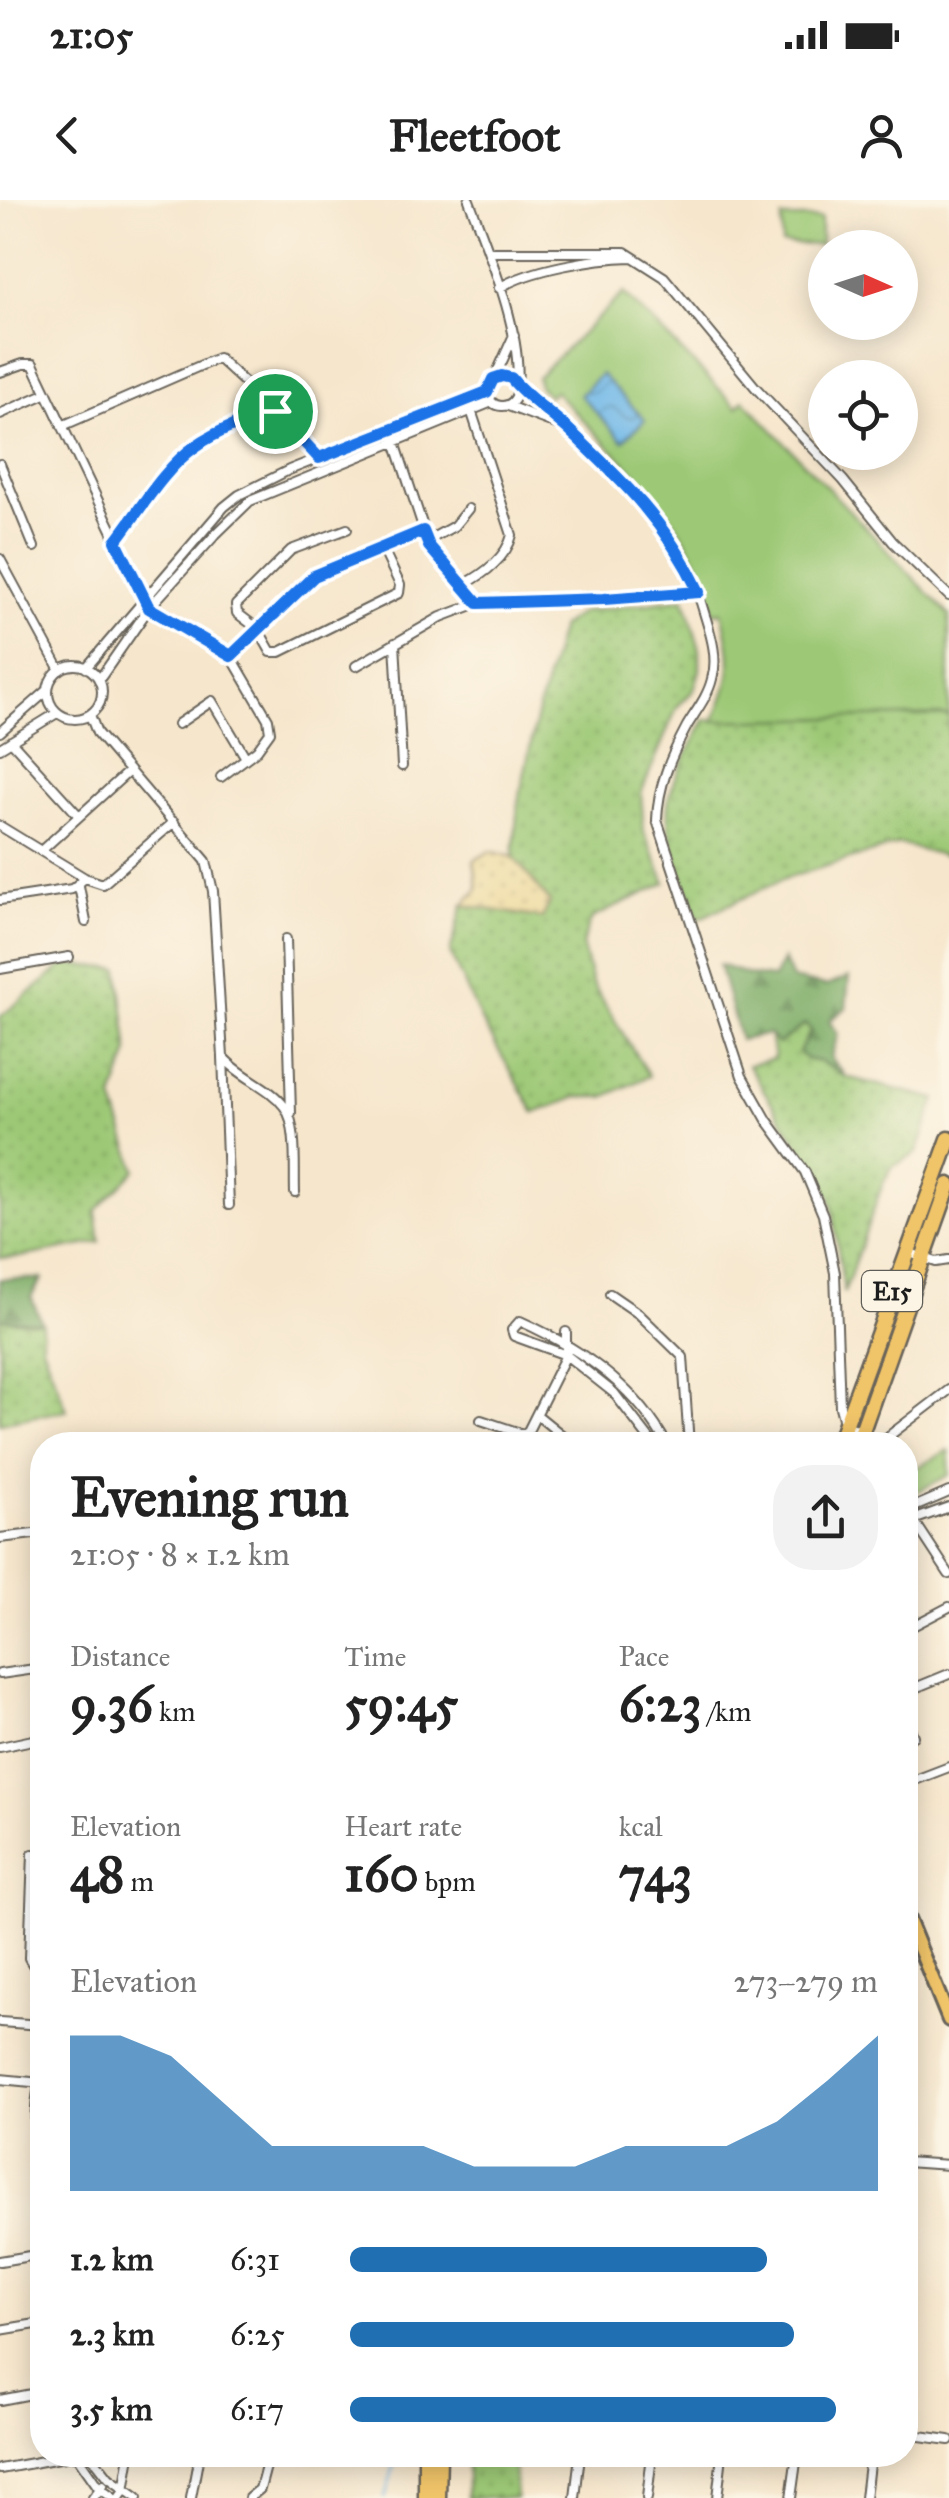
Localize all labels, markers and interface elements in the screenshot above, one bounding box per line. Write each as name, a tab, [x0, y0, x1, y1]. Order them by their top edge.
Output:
text: 21:05	[50, 12, 133, 58]
icon: back	[40, 108, 95, 163]
text: Fleetfoot	[389, 108, 560, 163]
icon: person	[854, 108, 909, 163]
north arrow	[808, 230, 918, 340]
map controls	[808, 230, 918, 470]
button: locate	[808, 360, 918, 470]
pin	[233, 369, 318, 454]
icon: arrive	[248, 384, 303, 439]
road number: E15	[862, 1271, 922, 1311]
text: Evening run	[70, 1464, 349, 1531]
button: share	[773, 1465, 878, 1570]
text: 21:05 · 8 × 1.2 km	[70, 1535, 290, 1574]
text: Distance	[70, 1639, 170, 1674]
text: Time	[344, 1639, 406, 1674]
text: Pace	[619, 1639, 669, 1674]
text: 9.36	[70, 1674, 153, 1735]
text: 59:45	[344, 1674, 458, 1735]
text: 6:23	[619, 1674, 702, 1735]
text: km	[153, 1694, 195, 1729]
text: /km	[702, 1694, 752, 1729]
text: Elevation	[70, 1809, 181, 1844]
text: Heart rate	[344, 1809, 462, 1844]
text: kcal	[619, 1809, 663, 1844]
text: 48	[70, 1844, 124, 1905]
text: 160	[344, 1844, 419, 1905]
text: 743	[619, 1844, 692, 1905]
text: m	[124, 1864, 154, 1899]
text: bpm	[419, 1864, 476, 1899]
text: Elevation	[70, 1962, 197, 2001]
text: 273–279 m	[733, 1962, 878, 2001]
text: 1.2 km	[70, 2240, 154, 2279]
text: 6:31	[230, 2240, 280, 2279]
text: 2.3 km	[70, 2315, 155, 2354]
text: 6:25	[230, 2315, 285, 2354]
text: 3.5 km	[70, 2390, 153, 2429]
text: 6:17	[230, 2390, 284, 2429]

